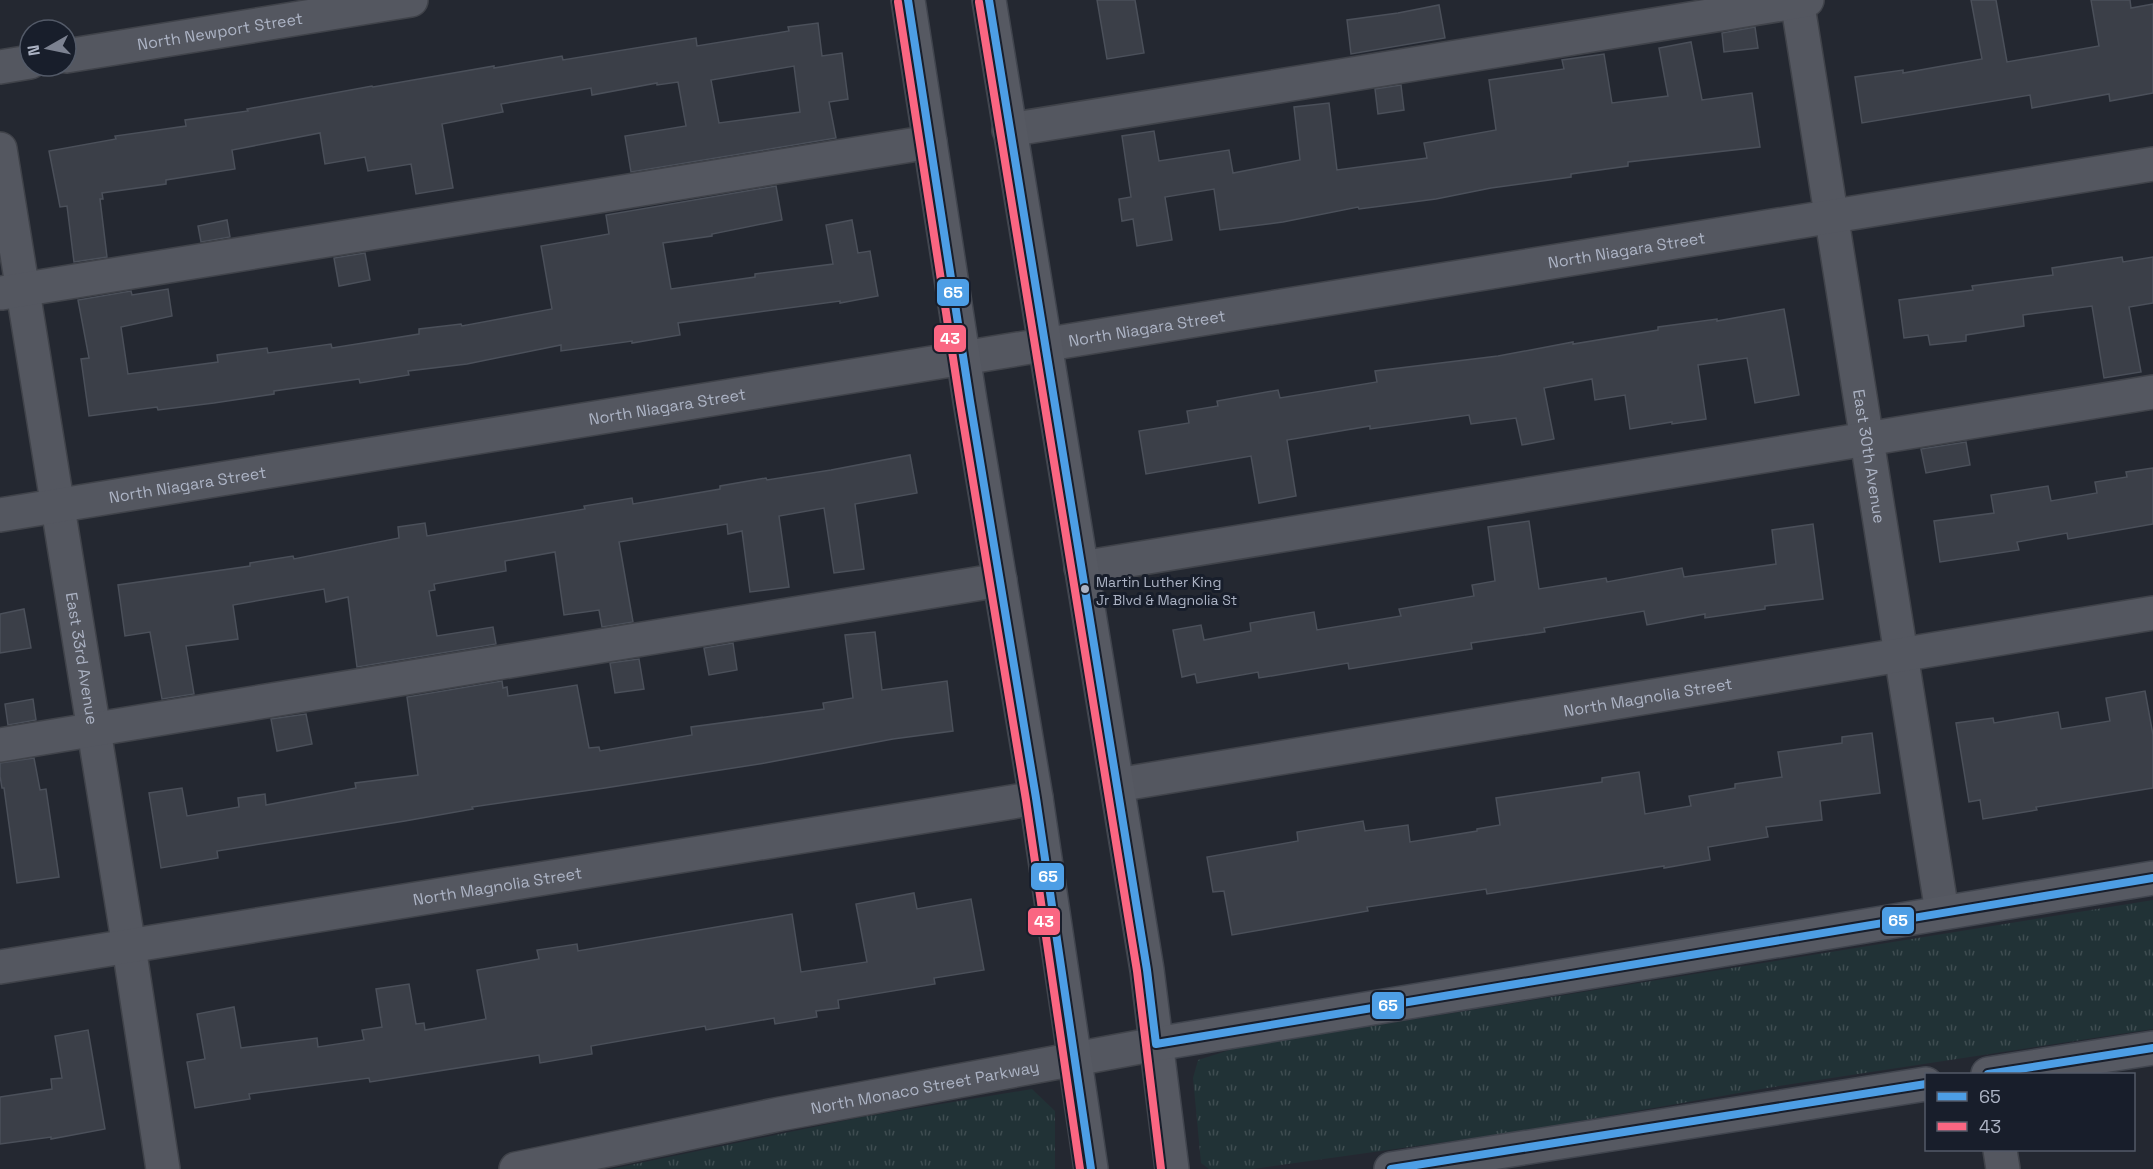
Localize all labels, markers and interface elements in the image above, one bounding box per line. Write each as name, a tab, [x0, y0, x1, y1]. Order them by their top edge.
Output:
street label: North Newport Street	[136, 8, 304, 55]
north arrow	[18, 18, 78, 78]
text: N	[22, 43, 45, 57]
street label: North Niagara Street	[1546, 227, 1707, 273]
line badge: 65	[936, 278, 970, 307]
text: 65	[943, 282, 963, 303]
street label: North Niagara Street	[1067, 305, 1227, 352]
line badge: 43	[933, 324, 967, 353]
text: 43	[940, 328, 960, 349]
street label: North Niagara Street	[587, 384, 747, 430]
street label: East 30th Avenue	[1848, 388, 1890, 525]
street label: North Niagara Street	[107, 462, 268, 508]
place label: Martin Luther King Jr Blvd & Magnolia St	[1096, 573, 1237, 609]
marker: Martin Luther King Jr Blvd & Magnolia St	[1079, 583, 1091, 595]
street label: East 33rd Avenue	[61, 591, 103, 726]
street label: North Magnolia Street	[1562, 673, 1734, 722]
street label: North Magnolia Street	[412, 862, 583, 910]
line badge: 65	[1030, 862, 1065, 891]
text: 65	[1038, 866, 1058, 887]
line badge: 65	[1881, 906, 1915, 935]
line badge: 43	[1027, 907, 1061, 936]
text: 65	[1888, 910, 1908, 931]
text: 43	[1034, 911, 1054, 932]
line badge: 65	[1371, 991, 1405, 1020]
text: 65	[1378, 995, 1398, 1016]
street label: North Monaco Street Parkway	[809, 1056, 1041, 1119]
legend	[1925, 1073, 2135, 1151]
text: 65	[1979, 1085, 2001, 1108]
text: 43	[1979, 1115, 2001, 1138]

